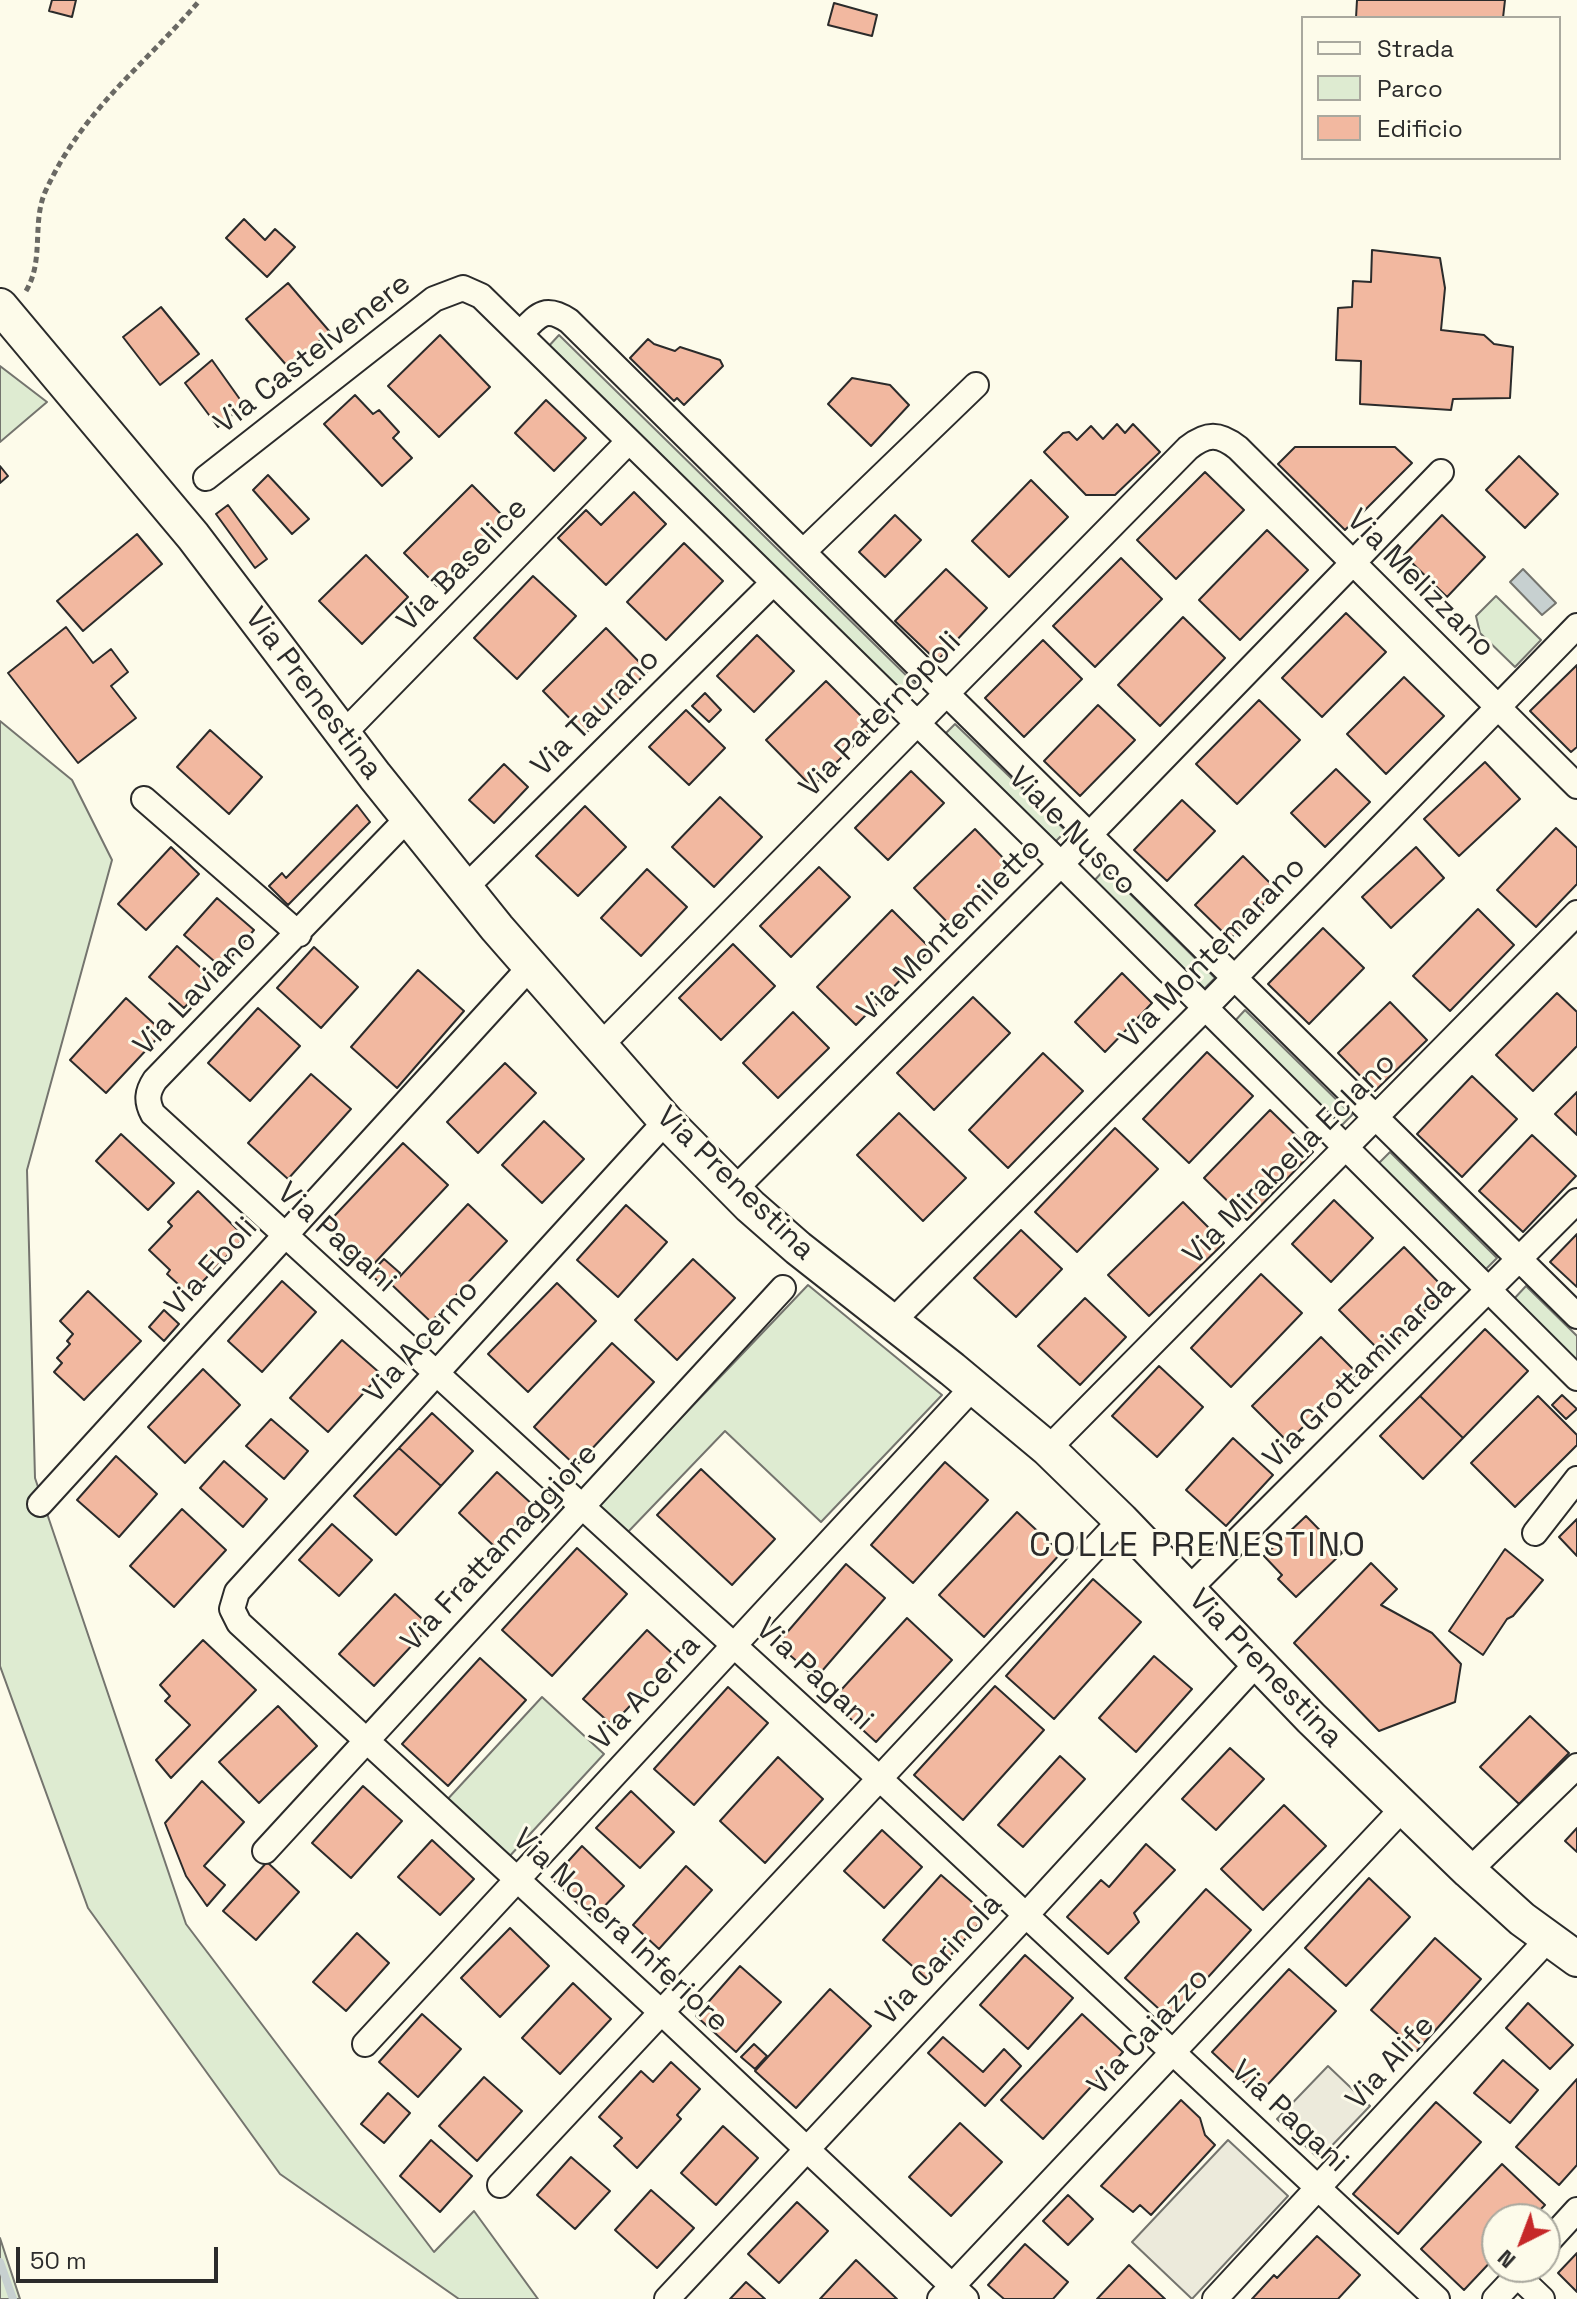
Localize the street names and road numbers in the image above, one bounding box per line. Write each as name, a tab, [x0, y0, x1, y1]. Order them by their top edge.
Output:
street label: Via Castelvenere	[208, 266, 418, 442]
street label: Via Baselice	[390, 491, 536, 639]
street label: Via Melizzano	[1338, 502, 1502, 666]
street label: Via Prenestina	[237, 601, 389, 787]
street label: Via Paternopoli	[793, 625, 969, 805]
street label: Via Taurano	[525, 642, 667, 784]
street label: Viale Nusco	[1000, 760, 1144, 904]
street label: Via Montemiletto	[851, 831, 1049, 1029]
street label: Via Montemarano	[1112, 850, 1314, 1056]
street label: Via Laviano	[127, 922, 265, 1064]
street label: Via Mirabella Eclano	[1176, 1045, 1404, 1273]
street label: Via Prenestina	[648, 1100, 822, 1268]
street label: Via Pagani	[269, 1175, 403, 1301]
street label: Via Eboli	[158, 1210, 266, 1324]
street label: Via Grottaminarda	[1256, 1269, 1464, 1477]
street label: Via Acerno	[357, 1273, 487, 1411]
street label: Via Frattamaggiore	[394, 1436, 606, 1660]
street label: Via Prenestina	[1181, 1582, 1349, 1756]
street label: Via Pagani	[748, 1611, 880, 1739]
street label: Via Acerra	[583, 1628, 709, 1758]
street label: Via Nocera Inferiore	[505, 1822, 735, 2040]
street label: Via Carinola	[870, 1886, 1010, 2034]
street label: Via Caiazzo	[1081, 1961, 1217, 2103]
street label: Via Alife	[1339, 2008, 1443, 2118]
street label: Via Pagani	[1223, 2053, 1355, 2181]

